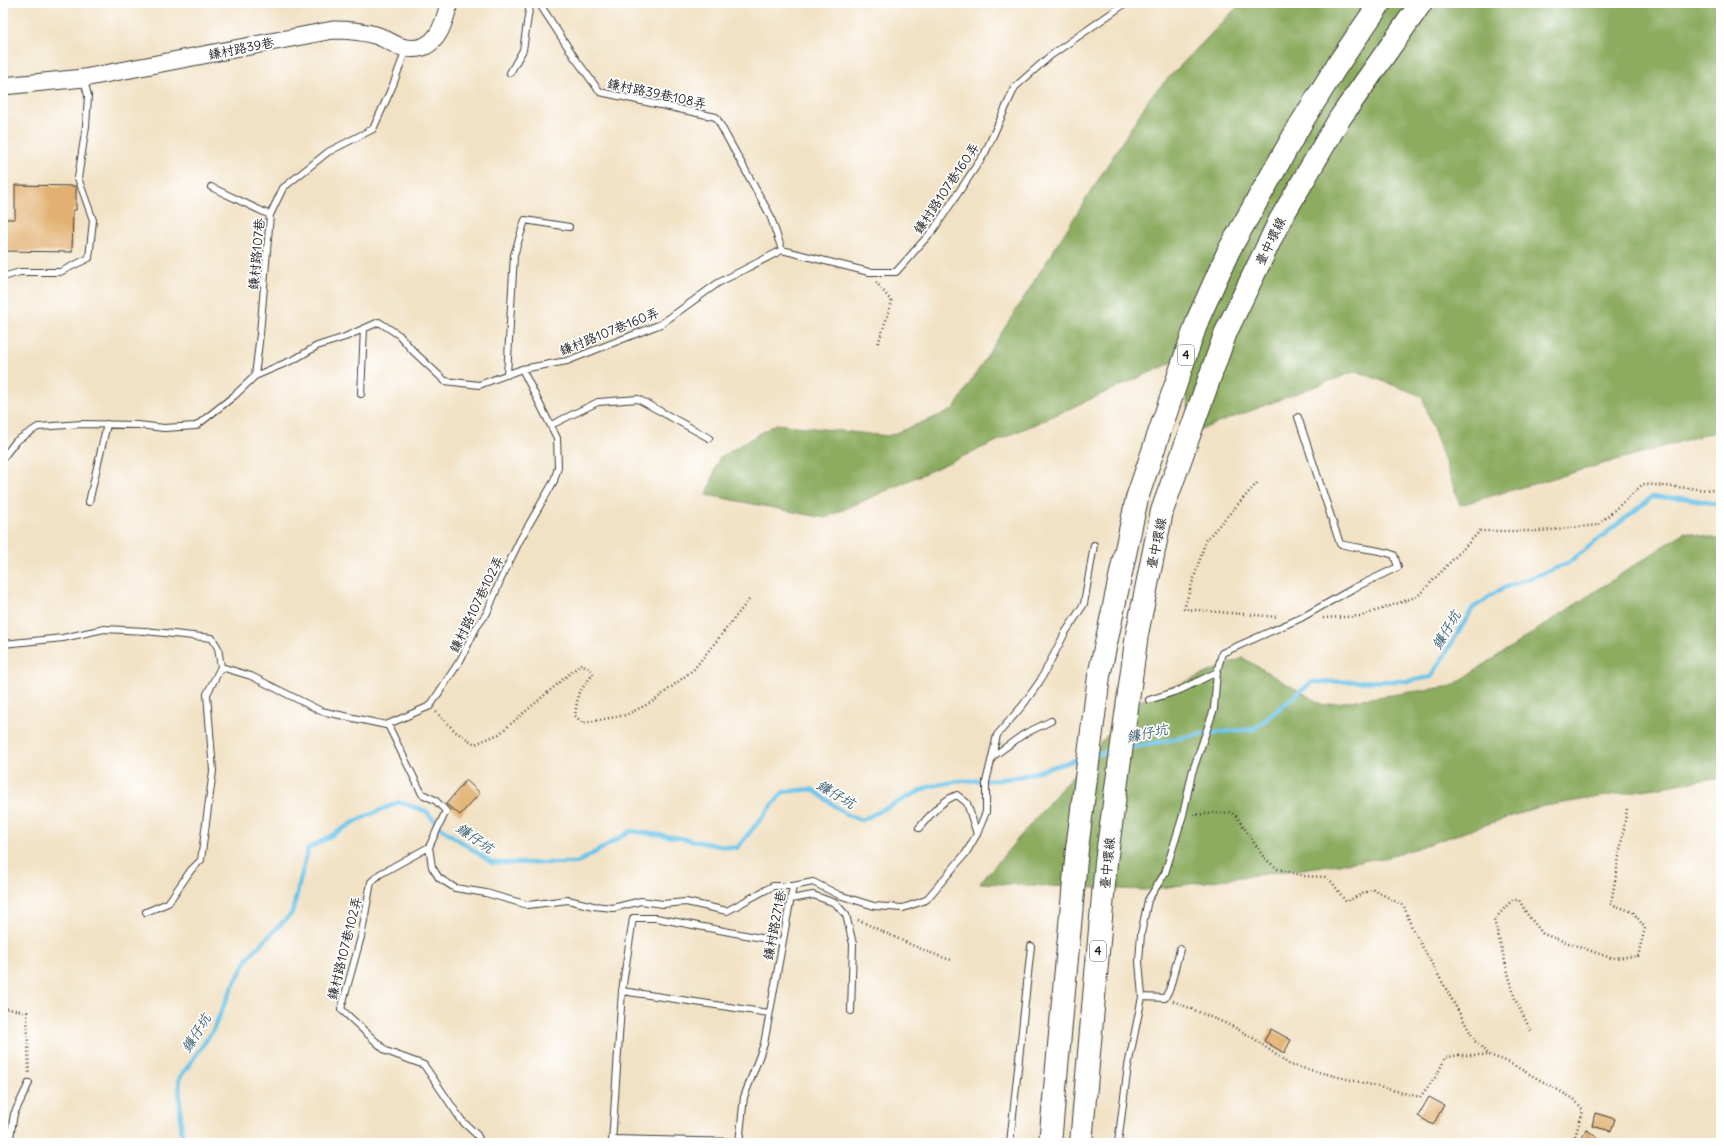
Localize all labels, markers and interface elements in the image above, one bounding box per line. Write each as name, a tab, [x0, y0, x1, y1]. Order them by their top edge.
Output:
street label: 鎌村路39巷	[207, 34, 276, 63]
street label: 鎌村路39巷108弄	[606, 75, 708, 112]
street label: 鎌村路107巷160弄	[910, 140, 983, 237]
street label: 臺中環線	[1251, 214, 1289, 268]
street label: 鎌村路107巷	[245, 217, 268, 291]
street label: 鎌村路107巷160弄	[557, 304, 662, 359]
road number: 4	[1178, 345, 1194, 365]
street label: 臺中環線	[1143, 516, 1170, 570]
street label: 鎌村路107巷102弄	[446, 553, 507, 655]
water label: 鐮仔坑	[1427, 606, 1466, 653]
water label: 鐮仔坑	[1125, 720, 1171, 746]
water label: 鐮仔坑	[813, 775, 860, 814]
water label: 鐮仔坑	[453, 819, 499, 859]
street label: 臺中環線	[1096, 836, 1119, 890]
street label: 鎌村路271巷	[759, 889, 790, 961]
street label: 鎌村路107巷102弄	[323, 895, 366, 1001]
road number: 4	[1090, 941, 1106, 961]
water label: 鐮仔坑	[177, 1009, 216, 1056]

